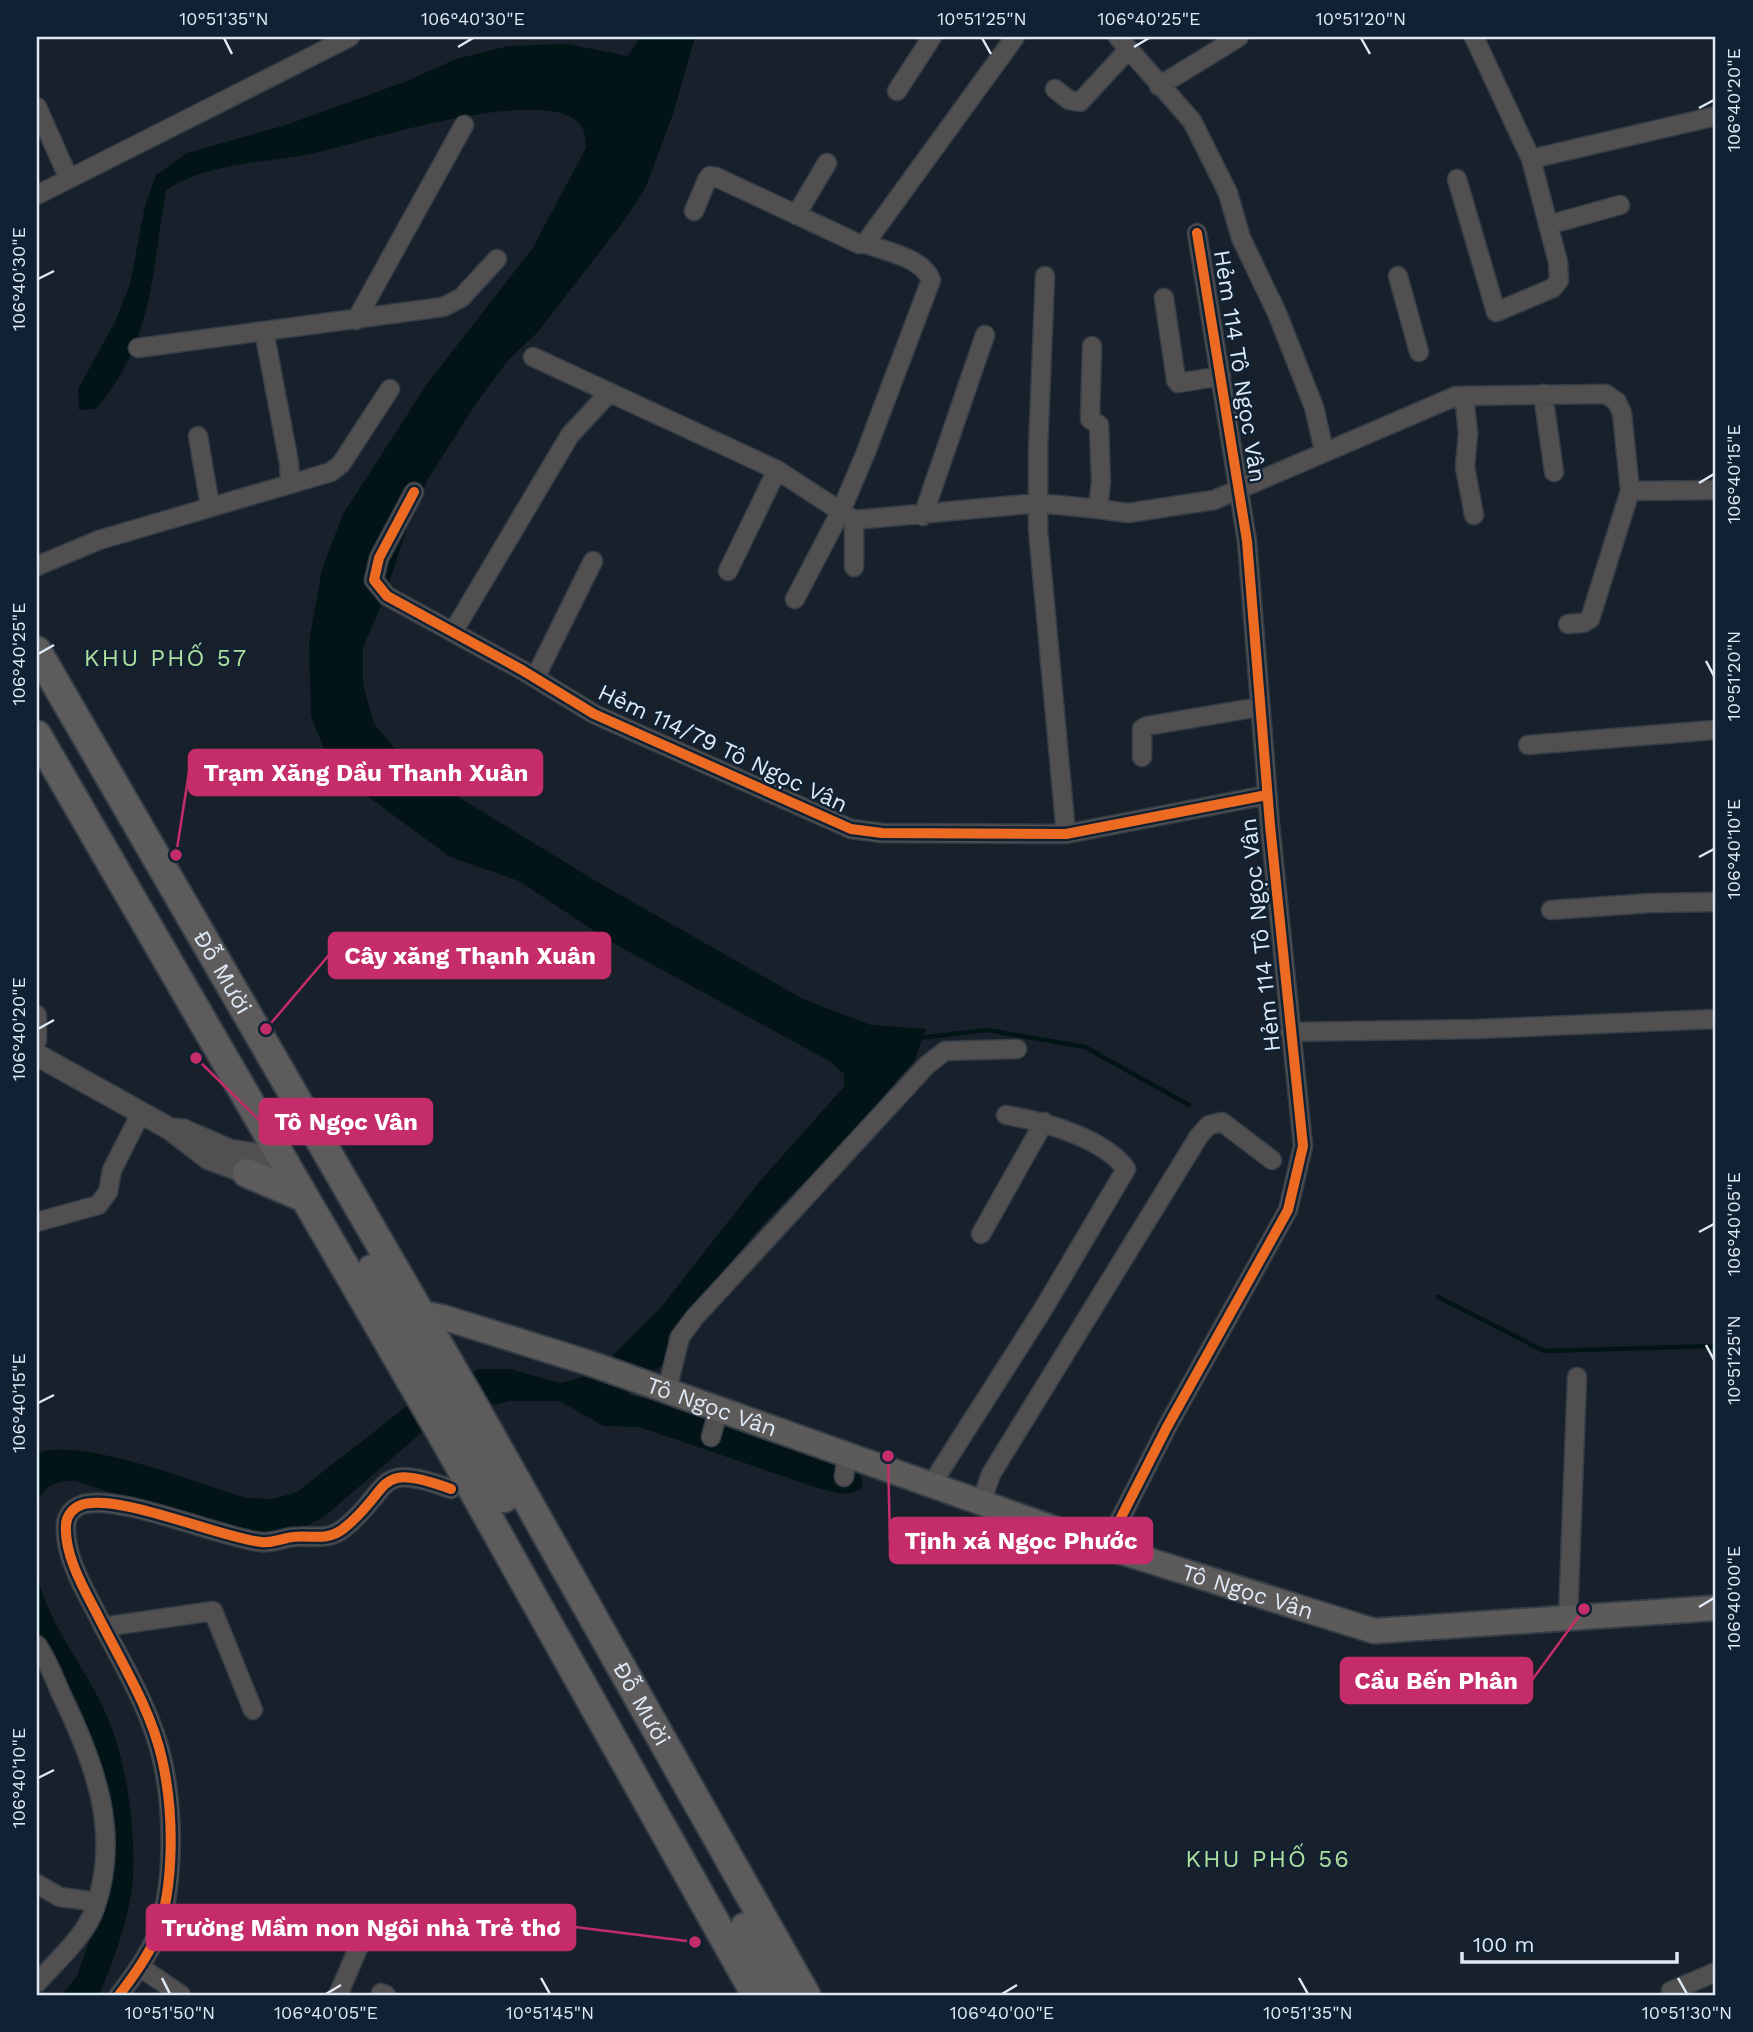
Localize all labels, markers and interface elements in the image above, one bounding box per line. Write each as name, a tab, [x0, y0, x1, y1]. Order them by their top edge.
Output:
text: 10°51'35"N	[179, 8, 269, 29]
text: 106°40'30"E	[421, 8, 525, 29]
text: 10°51'25"N	[937, 8, 1027, 29]
text: 106°40'25"E	[1097, 8, 1201, 29]
text: 10°51'20"N	[1316, 8, 1406, 29]
text: 106°40'20"E	[1723, 48, 1744, 152]
text: 106°40'30"E	[8, 227, 29, 331]
street label: Hẻm 114 Tô Ngọc Vân	[1208, 248, 1271, 484]
text: 106°40'15"E	[1723, 424, 1744, 524]
text: 106°40'25"E	[8, 602, 29, 706]
text: 10°51'20"N	[1723, 631, 1744, 721]
district label: KHU PHỐ 57	[84, 642, 248, 672]
street label: Hẻm 114/79 Tô Ngọc Vân	[594, 679, 852, 818]
callout: Trạm Xăng Dầu Thanh Xuân	[189, 750, 542, 795]
text: Trạm Xăng Dầu Thanh Xuân	[204, 759, 528, 787]
text: 106°40'10"E	[1723, 799, 1744, 899]
street label: Hẻm 114 Tô Ngọc Vân	[1235, 817, 1286, 1053]
street label: Đỗ Mười	[188, 926, 257, 1019]
callout: Cây xăng Thạnh Xuân	[329, 933, 610, 978]
text: Cây xăng Thạnh Xuân	[344, 942, 596, 970]
text: 106°40'20"E	[8, 977, 29, 1081]
callout: Tô Ngọc Vân	[260, 1099, 432, 1144]
text: Tô Ngọc Vân	[274, 1108, 418, 1136]
text: 106°40'05"E	[1723, 1172, 1744, 1276]
text: 10°51'25"N	[1723, 1315, 1744, 1405]
text: 106°40'15"E	[8, 1353, 29, 1453]
street label: Tô Ngọc Vân	[643, 1372, 780, 1443]
callout: Tịnh xá Ngọc Phước	[890, 1518, 1152, 1563]
text: Tịnh xá Ngọc Phước	[904, 1527, 1138, 1555]
text: 106°40'00"E	[1723, 1546, 1744, 1650]
street label: Tô Ngọc Vân	[1178, 1559, 1317, 1625]
street label: Đỗ Mười	[607, 1657, 676, 1751]
callout: Cầu Bến Phân	[1341, 1658, 1532, 1703]
text: Cầu Bến Phân	[1354, 1667, 1518, 1695]
text: 106°40'10"E	[8, 1728, 29, 1828]
district label: KHU PHỐ 56	[1185, 1843, 1351, 1873]
callout: Trường Mầm non Ngôi nhà Trẻ thơ	[147, 1905, 575, 1950]
text: Trường Mầm non Ngôi nhà Trẻ thơ	[161, 1914, 561, 1942]
scale bar	[1462, 1920, 1678, 1964]
text: 100 m	[1473, 1932, 1535, 1957]
text: 10°51'50"N	[125, 2002, 215, 2023]
text: 106°40'05"E	[274, 2002, 378, 2023]
text: 10°51'45"N	[506, 2002, 594, 2023]
text: 106°40'00"E	[950, 2002, 1054, 2023]
text: 10°51'35"N	[1263, 2002, 1353, 2023]
text: 10°51'30"N	[1642, 2002, 1732, 2023]

